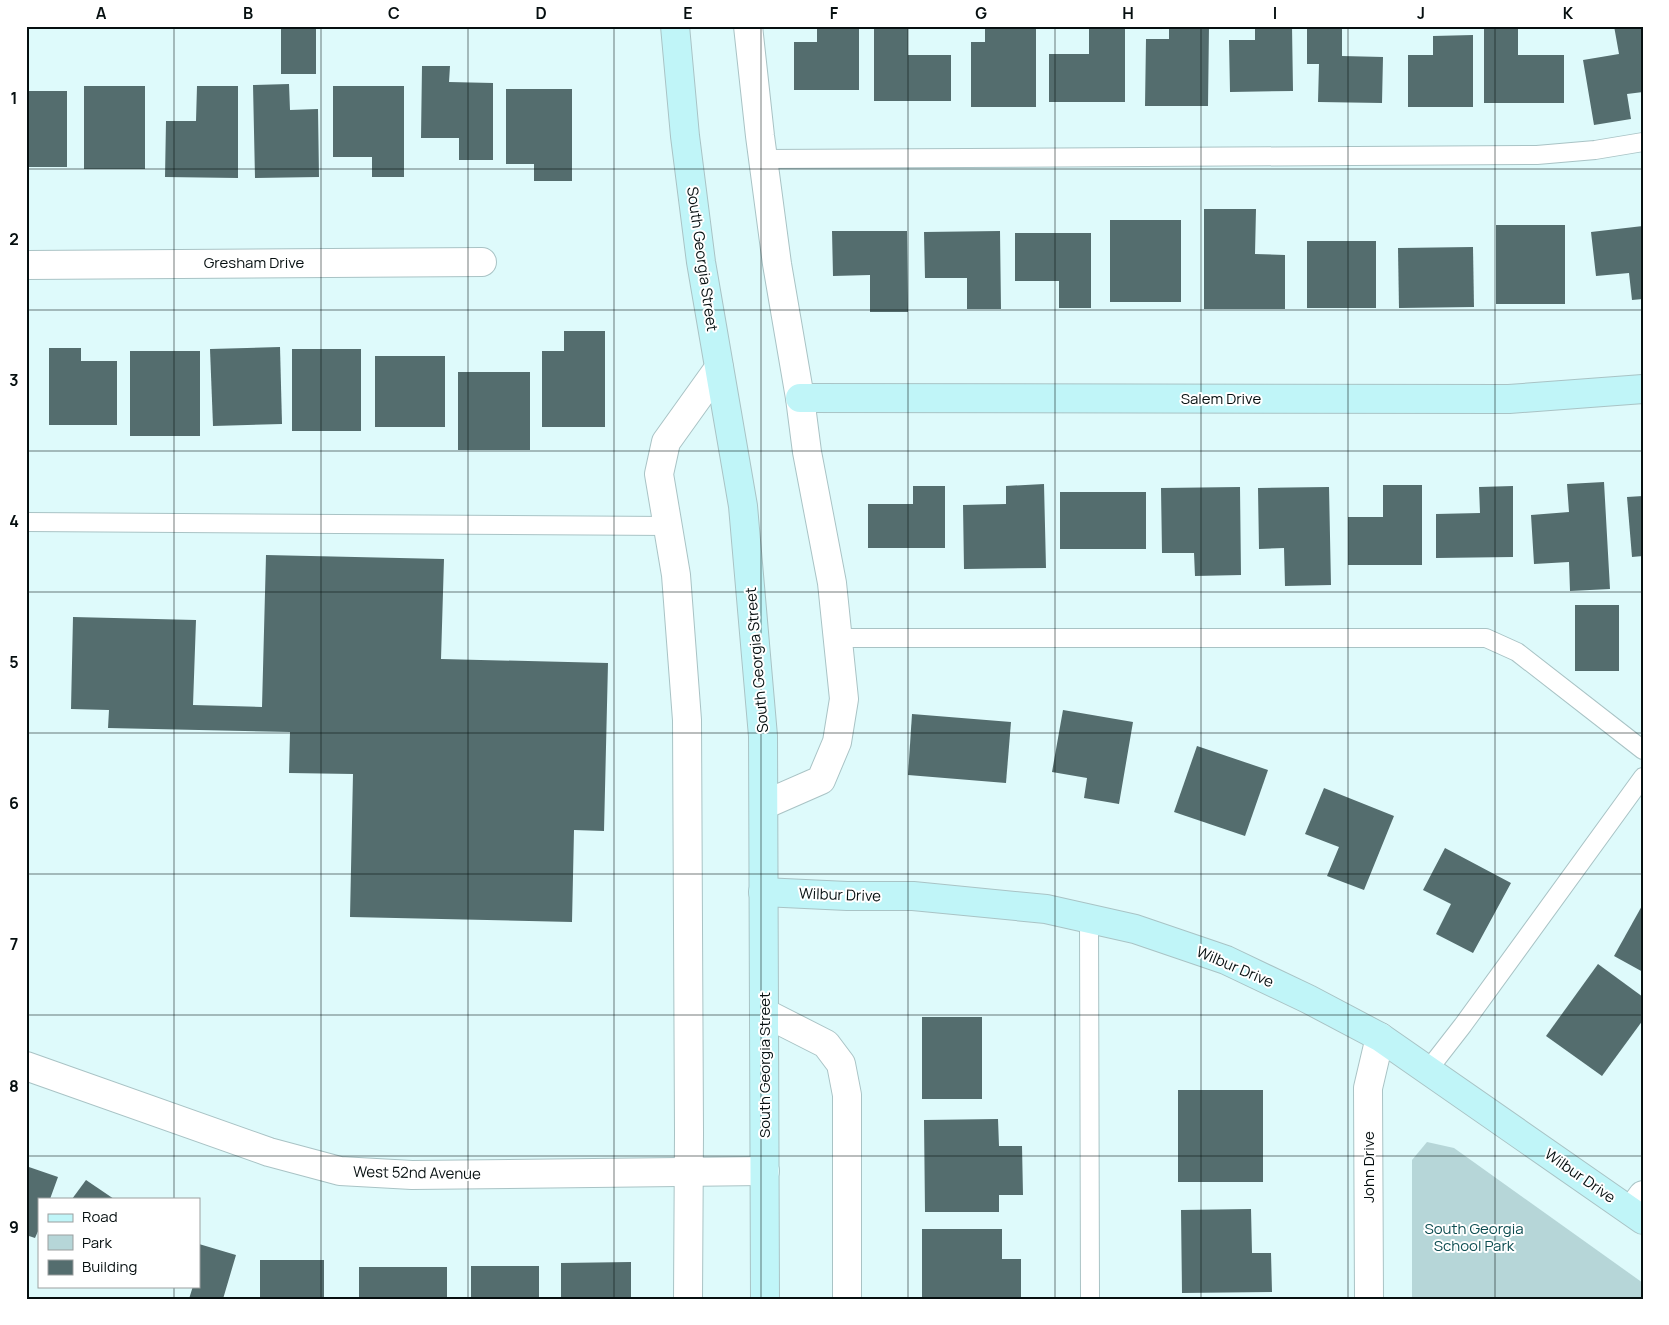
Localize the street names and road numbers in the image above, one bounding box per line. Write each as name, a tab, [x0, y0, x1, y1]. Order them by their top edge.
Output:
street label: South Georgia Street	[682, 185, 723, 333]
street label: Gresham Drive	[204, 252, 304, 273]
street label: Salem Drive	[1181, 388, 1261, 409]
street label: South Georgia Street	[740, 586, 773, 734]
street label: Wilbur Drive	[799, 883, 882, 906]
street label: Wilbur Drive	[1193, 941, 1277, 992]
street label: South Georgia Street	[754, 992, 775, 1138]
street label: John Drive	[1358, 1131, 1379, 1203]
street label: Wilbur Drive	[1541, 1143, 1620, 1208]
street label: West 52nd Avenue	[353, 1161, 481, 1184]

